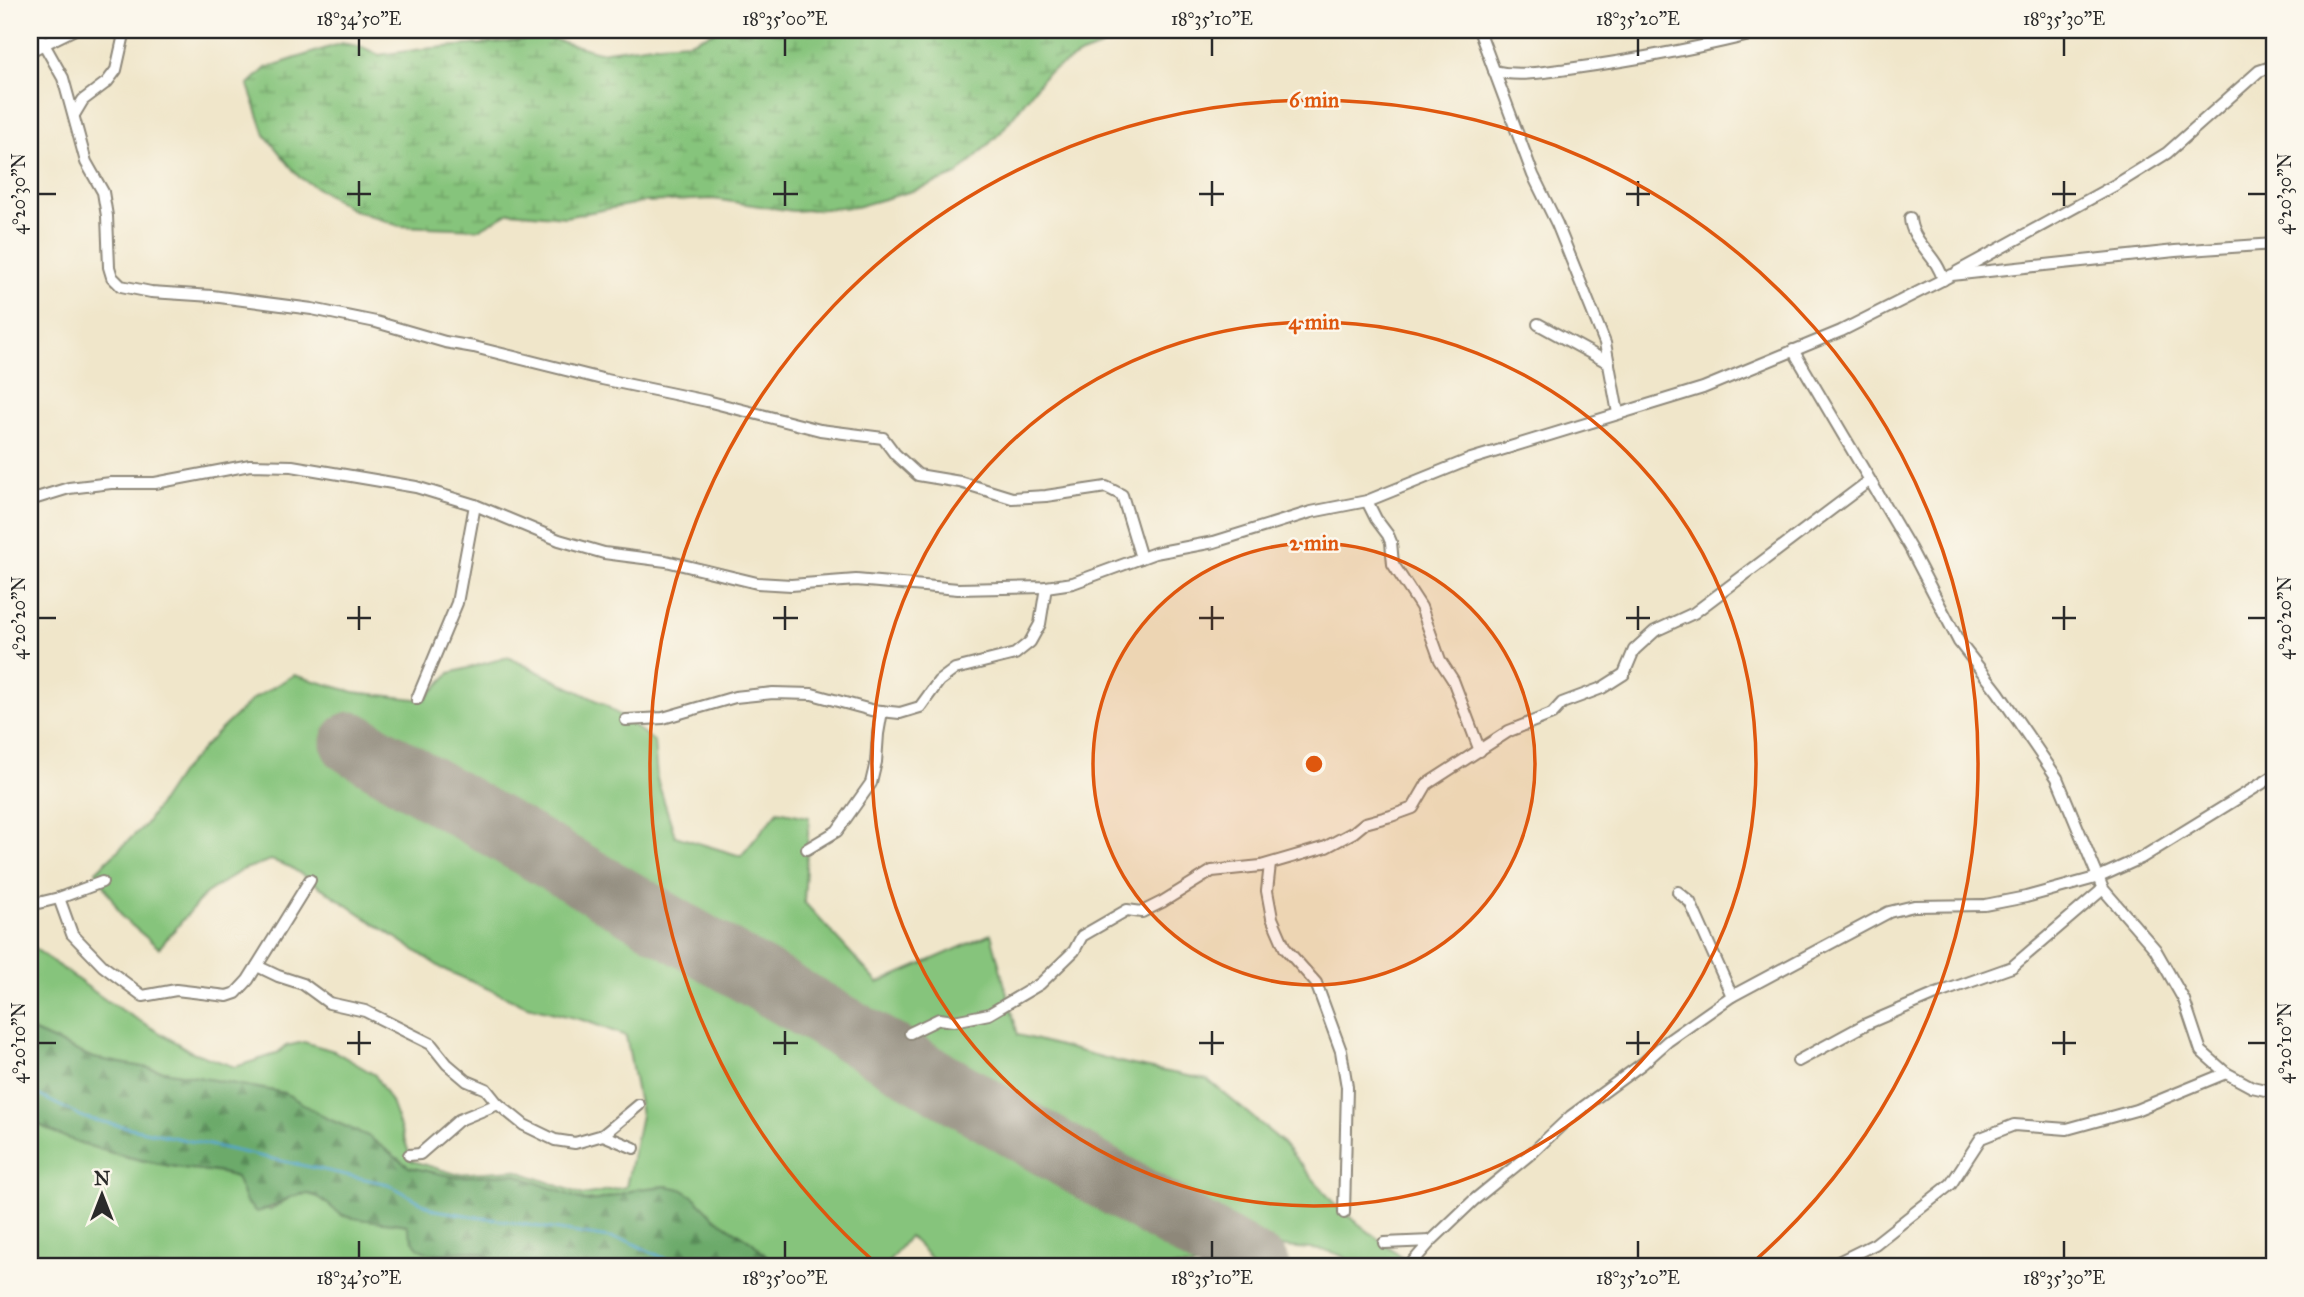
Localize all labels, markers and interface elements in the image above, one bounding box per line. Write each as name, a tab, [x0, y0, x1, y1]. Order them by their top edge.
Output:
text: 18°34'50"E	[316, 8, 402, 30]
text: 18°35'00"E	[742, 8, 828, 30]
text: 18°35'10"E	[1171, 8, 1253, 30]
text: 18°35'20"E	[1596, 8, 1680, 30]
text: 18°35'30"E	[2023, 8, 2105, 30]
text: 6 min	[1289, 87, 1340, 113]
text: 4°20'30"N	[8, 153, 30, 235]
text: 4°20'30"N	[2274, 153, 2296, 235]
text: 4 min	[1288, 309, 1340, 335]
text: 2 min	[1289, 530, 1339, 556]
text: 4°20'20"N	[8, 576, 30, 660]
text: 4°20'20"N	[2274, 576, 2296, 660]
centre of rings	[1302, 752, 1326, 776]
text: 4°20'10"N	[8, 1002, 30, 1084]
text: 4°20'10"N	[2274, 1002, 2296, 1084]
north arrow	[66, 1160, 136, 1230]
text: N	[94, 1167, 110, 1190]
text: 18°34'50"E	[316, 1267, 402, 1289]
text: 18°35'00"E	[742, 1267, 828, 1289]
text: 18°35'10"E	[1171, 1267, 1253, 1289]
text: 18°35'20"E	[1596, 1267, 1680, 1289]
text: 18°35'30"E	[2023, 1267, 2105, 1289]

